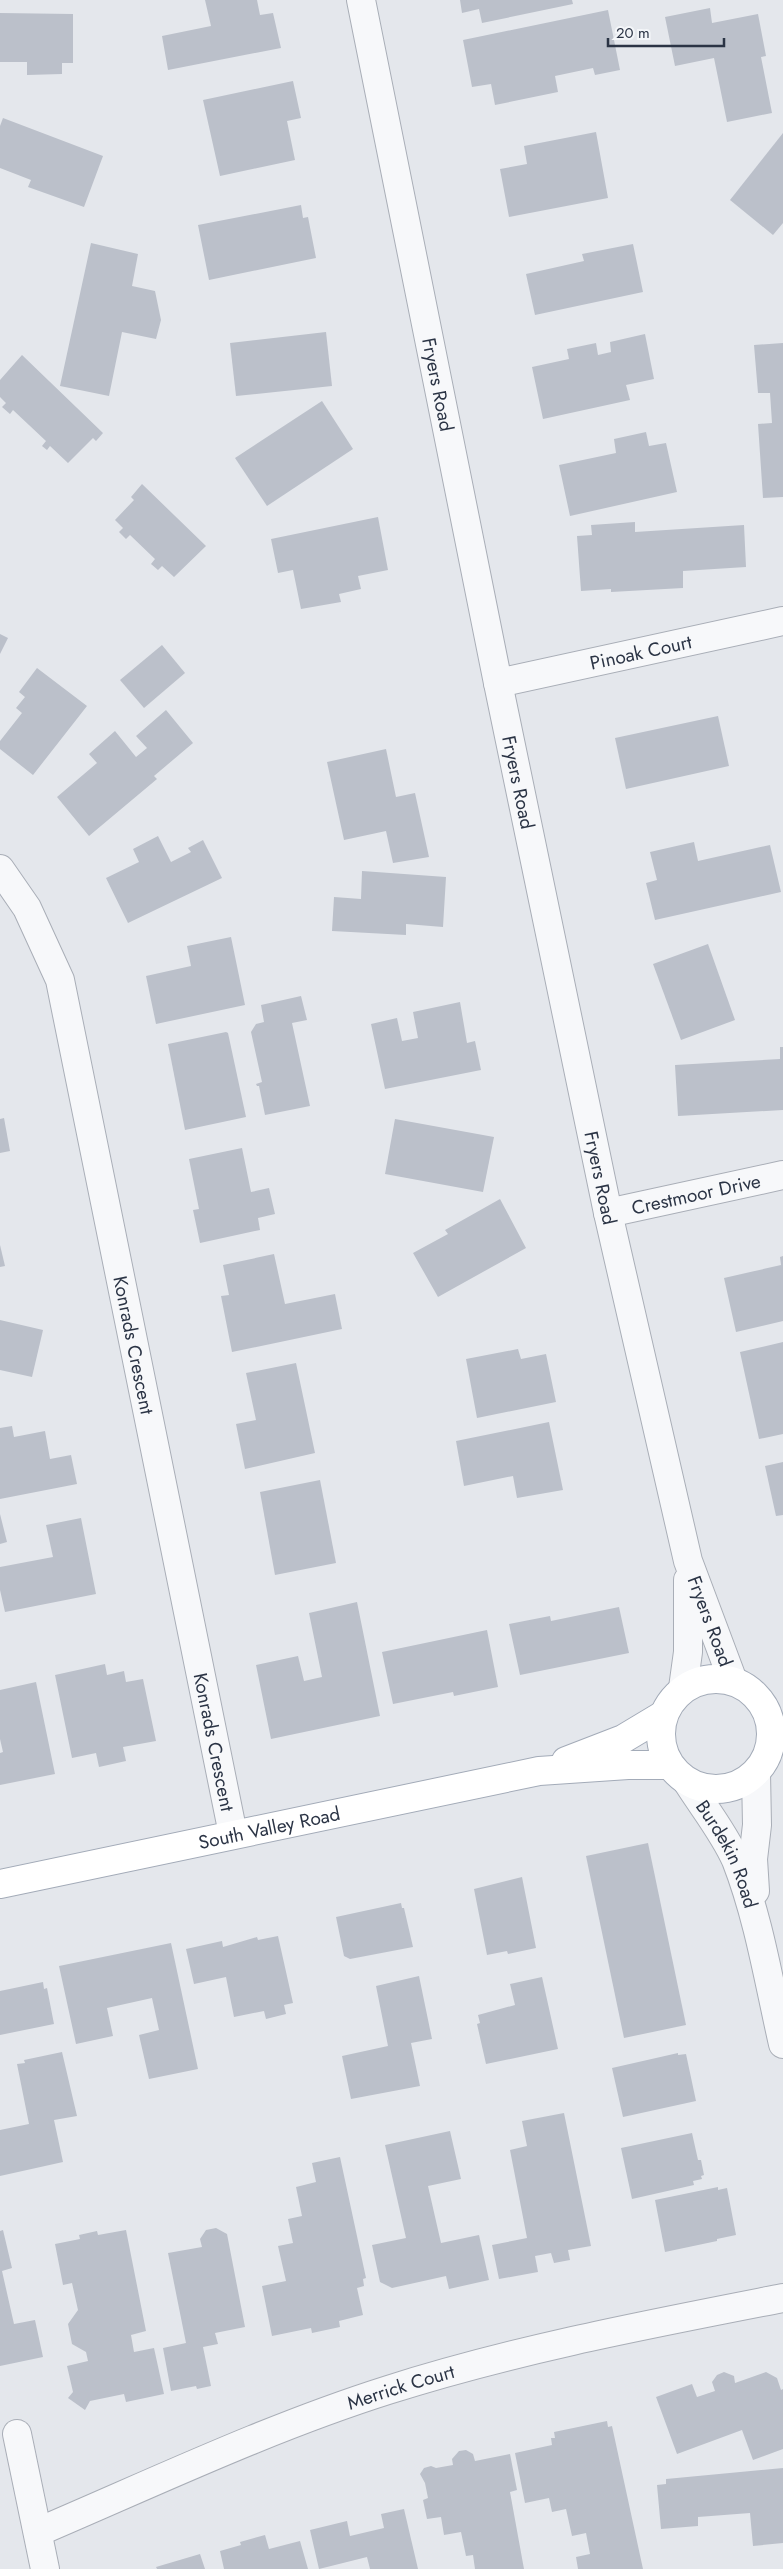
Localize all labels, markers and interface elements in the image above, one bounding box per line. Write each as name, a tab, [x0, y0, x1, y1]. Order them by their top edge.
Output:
scale bar	[608, 15, 724, 47]
text: 20 m	[616, 22, 650, 44]
street label: Fryers Road	[416, 335, 461, 434]
street label: Pinoak Court	[587, 628, 694, 676]
street label: Fryers Road	[496, 733, 541, 832]
street label: Fryers Road	[578, 1129, 624, 1227]
street label: Crestmoor Drive	[629, 1167, 763, 1221]
street label: Konrads Crescent	[107, 1273, 161, 1417]
street label: Fryers Road	[681, 1572, 740, 1670]
street label: Konrads Crescent	[187, 1670, 242, 1814]
street label: Burdekin Road	[690, 1794, 765, 1911]
street label: South Valley Road	[196, 1800, 342, 1856]
street label: Merrick Court	[343, 2357, 458, 2416]

